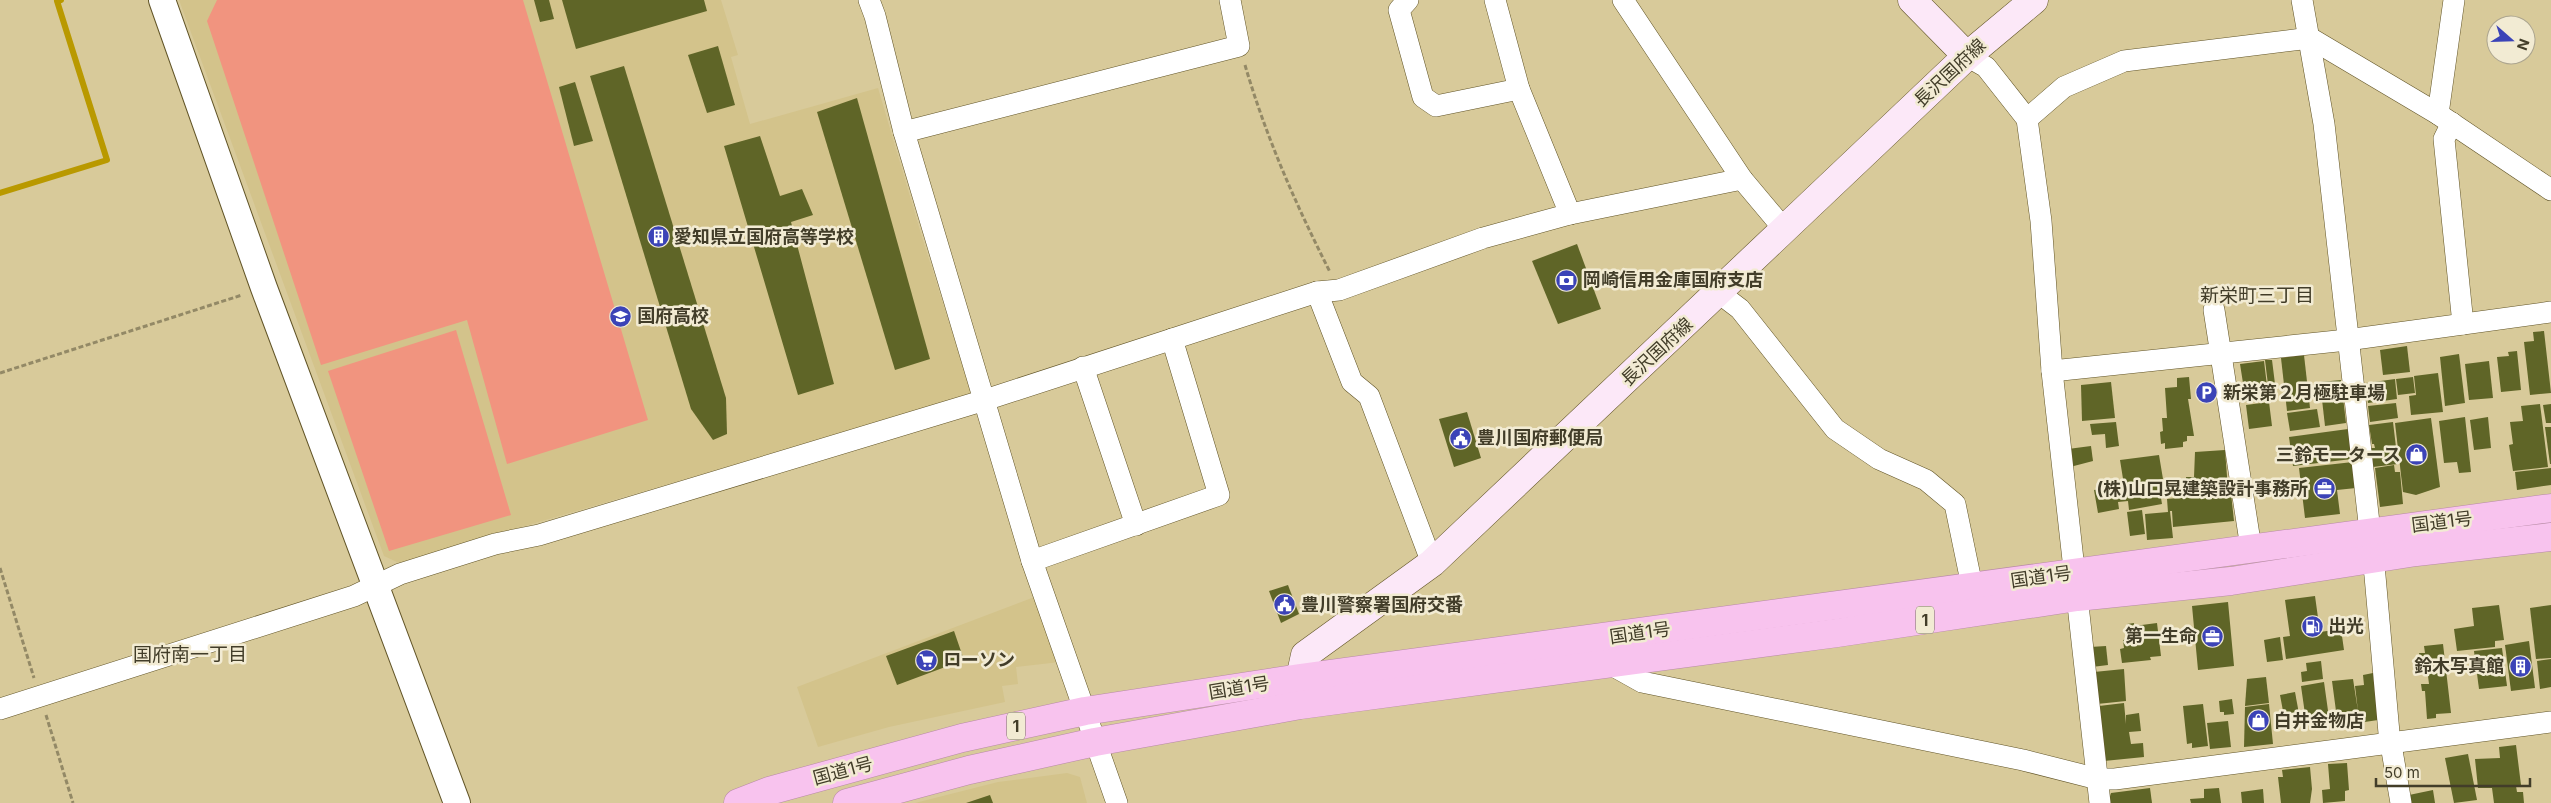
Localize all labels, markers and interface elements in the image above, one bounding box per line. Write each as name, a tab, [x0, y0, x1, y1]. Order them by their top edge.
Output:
north arrow	[2486, 15, 2536, 65]
street label: 長沢国府線	[1910, 34, 1990, 111]
text: N	[2514, 37, 2533, 53]
building icon: 愛知県立国府高等学校	[646, 225, 670, 249]
place label: 愛知県立国府高等学校	[674, 226, 854, 247]
bank icon: 岡崎信用金庫国府支店	[1555, 268, 1579, 292]
place label: 岡崎信用金庫国府支店	[1583, 269, 1763, 290]
district label: 新栄町三丁目	[2200, 284, 2314, 307]
school or university icon: 国府高校	[609, 304, 633, 328]
place label: 国府高校	[637, 305, 709, 326]
street label: 長沢国府線	[1617, 313, 1697, 390]
parking icon: 新栄第２月極駐車場	[2195, 381, 2219, 405]
place label: 新栄第２月極駐車場	[2223, 382, 2385, 403]
public building icon: 豊川国府郵便局	[1449, 426, 1473, 450]
place label: 豊川国府郵便局	[1477, 427, 1603, 448]
shop icon: 三鈴モータース	[2405, 443, 2429, 467]
place label: 三鈴モータース	[2276, 444, 2401, 465]
office icon: (株)山口晃建築設計事務所	[2312, 477, 2336, 501]
place label: (株)山口晃建築設計事務所	[2096, 478, 2308, 499]
street label: 国道1号	[2410, 507, 2474, 536]
street label: 国道1号	[2009, 562, 2073, 591]
public building icon: 豊川警察署国府交番	[1273, 593, 1297, 617]
place label: 豊川警察署国府交番	[1301, 594, 1463, 615]
road number: 1	[1916, 606, 1934, 634]
fuel station icon: 出光	[2300, 614, 2324, 638]
place label: 出光	[2328, 615, 2364, 636]
street label: 国道1号	[1608, 618, 1672, 647]
office icon: 第一生命	[2201, 624, 2225, 648]
place label: 第一生命	[2125, 625, 2197, 646]
district label: 国府南一丁目	[133, 643, 247, 666]
supermarket icon: ローソン	[915, 648, 939, 672]
place label: ローソン	[943, 649, 1015, 670]
building icon: 鈴木写真館	[2508, 654, 2532, 678]
place label: 鈴木写真館	[2414, 655, 2504, 676]
street label: 国道1号	[1207, 672, 1271, 703]
shop icon: 白井金物店	[2246, 709, 2270, 733]
place label: 白井金物店	[2274, 710, 2364, 731]
road number: 1	[1007, 712, 1025, 739]
street label: 国道1号	[811, 752, 875, 789]
scale bar	[2376, 756, 2530, 788]
text: 50 m	[2384, 763, 2420, 782]

